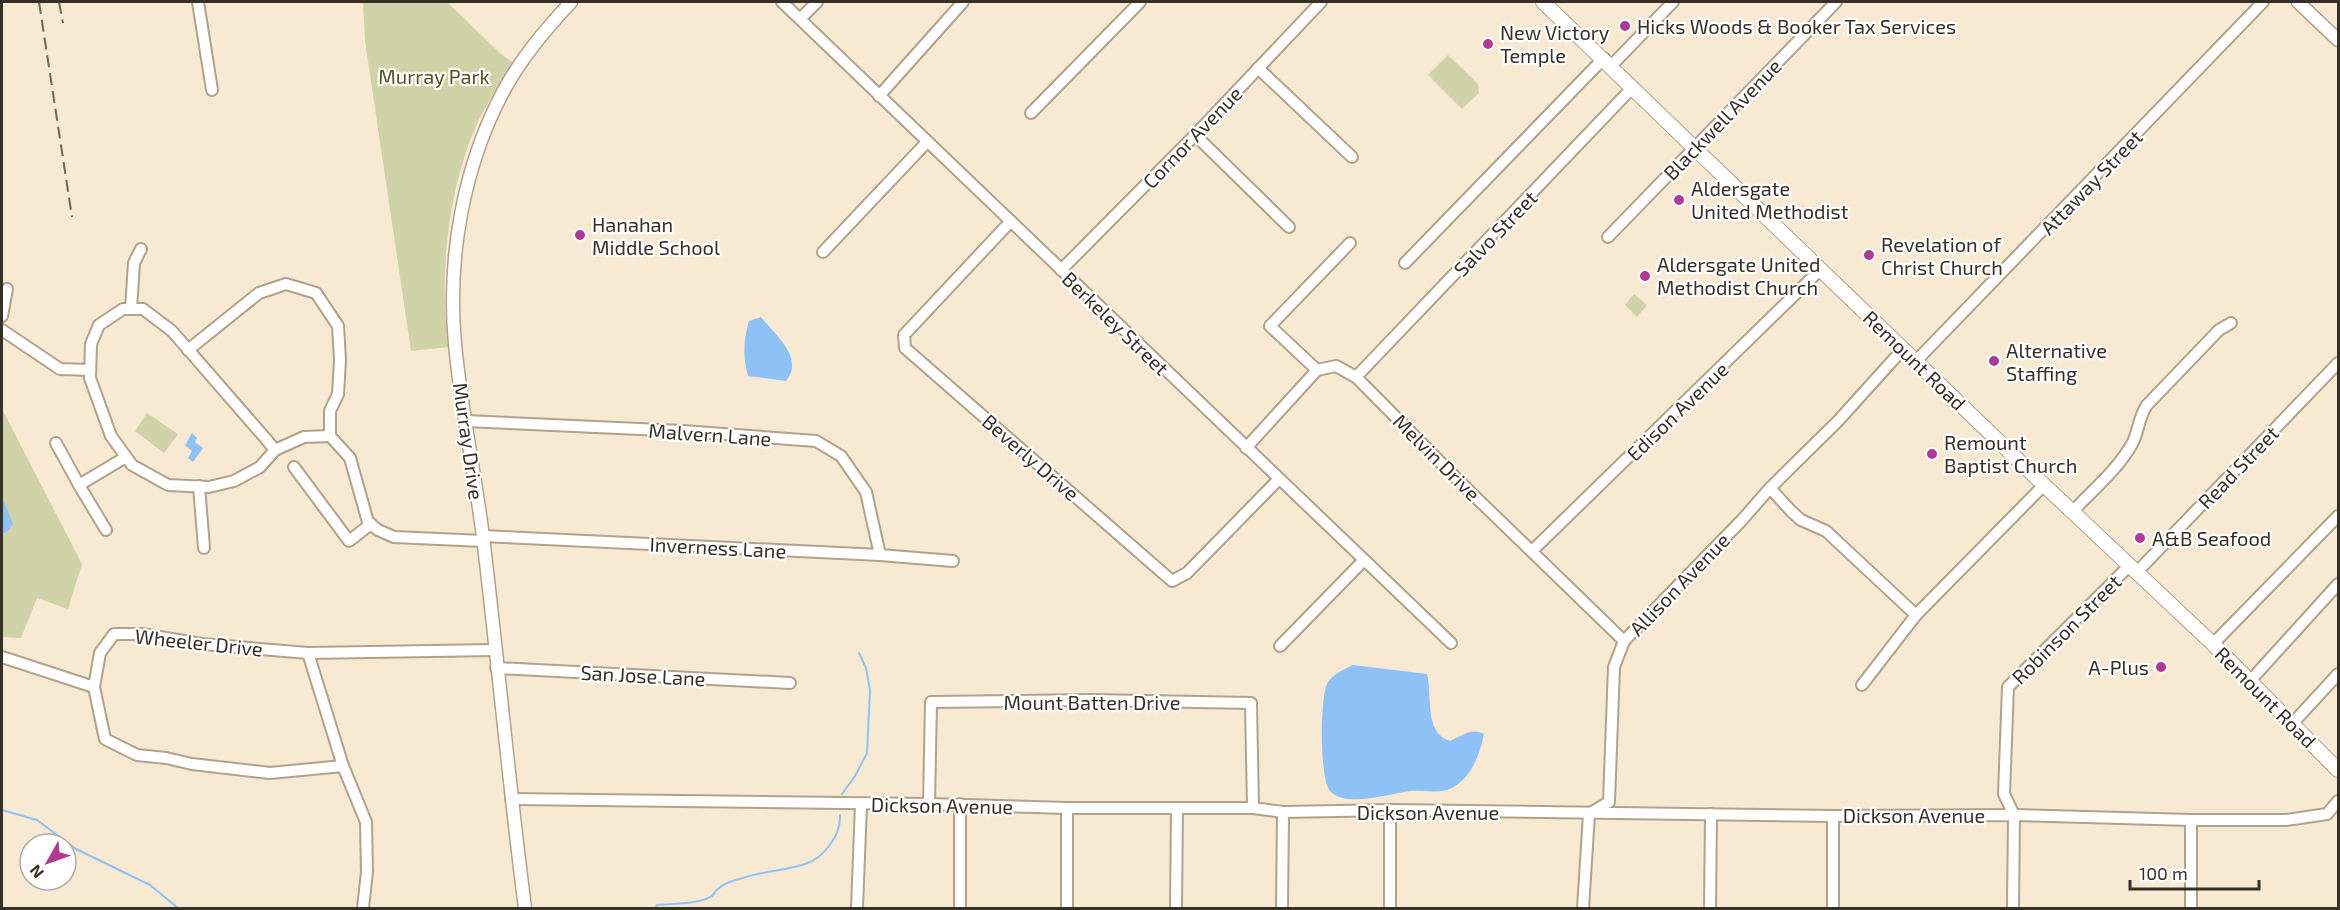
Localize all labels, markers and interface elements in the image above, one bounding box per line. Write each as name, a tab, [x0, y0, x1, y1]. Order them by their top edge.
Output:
place label: Hicks Woods & Booker Tax Services	[1637, 14, 1956, 38]
marker: Hicks Woods & Booker Tax Services	[1618, 19, 1632, 33]
place label: New Victory Temple	[1500, 20, 1610, 67]
marker: New Victory Temple	[1481, 37, 1495, 51]
street label: Blackwell Avenue	[1658, 54, 1786, 184]
park label: Murray Park	[378, 64, 490, 88]
street label: Cornor Avenue	[1137, 81, 1247, 193]
street label: Attaway Street	[2035, 124, 2147, 239]
place label: Aldersgate United Methodist	[1691, 176, 1849, 223]
street label: Salvo Street	[1448, 185, 1542, 281]
marker: Aldersgate United Methodist	[1672, 193, 1686, 207]
place label: Hanahan Middle School	[592, 212, 720, 259]
marker: Hanahan Middle School	[573, 228, 587, 242]
place label: Revelation of Christ Church	[1881, 232, 2003, 279]
marker: Revelation of Christ Church	[1862, 248, 1876, 262]
place label: Aldersgate United Methodist Church	[1657, 252, 1820, 299]
street label: Berkeley Street	[1058, 266, 1174, 380]
marker: Aldersgate United Methodist Church	[1638, 269, 1652, 283]
street label: Remount Road	[1859, 305, 1971, 415]
place label: Alternative Staffing	[2006, 338, 2107, 385]
marker: Alternative Staffing	[1987, 354, 2001, 368]
street label: Edison Avenue	[1621, 357, 1733, 465]
street label: Murray Drive	[449, 381, 489, 501]
street label: Beverly Drive	[978, 409, 1084, 505]
street label: Melvin Drive	[1389, 409, 1485, 505]
street label: Malvern Lane	[648, 418, 772, 450]
street label: Read Street	[2193, 420, 2284, 513]
place label: Remount Baptist Church	[1944, 430, 2077, 477]
marker: Remount Baptist Church	[1925, 447, 1939, 461]
place label: A&B Seafood	[2152, 526, 2271, 550]
street label: Allison Avenue	[1624, 528, 1734, 640]
street label: Inverness Lane	[649, 531, 787, 563]
marker: A&B Seafood	[2133, 531, 2147, 545]
street label: Robinson Street	[2006, 569, 2126, 689]
street label: Wheeler Drive	[134, 623, 264, 661]
street label: Remount Road	[2210, 641, 2322, 753]
place label: A-Plus	[2088, 655, 2149, 679]
street label: San Jose Lane	[580, 660, 706, 690]
marker: A-Plus	[2154, 660, 2168, 674]
street label: Mount Batten Drive	[1004, 690, 1180, 714]
street label: Dickson Avenue	[871, 792, 1013, 818]
street label: Dickson Avenue	[1357, 800, 1499, 824]
street label: Dickson Avenue	[1843, 803, 1985, 827]
north arrow	[18, 832, 78, 892]
scale bar	[2130, 853, 2259, 891]
text: N	[25, 861, 47, 882]
text: 100 m	[2139, 862, 2188, 884]

